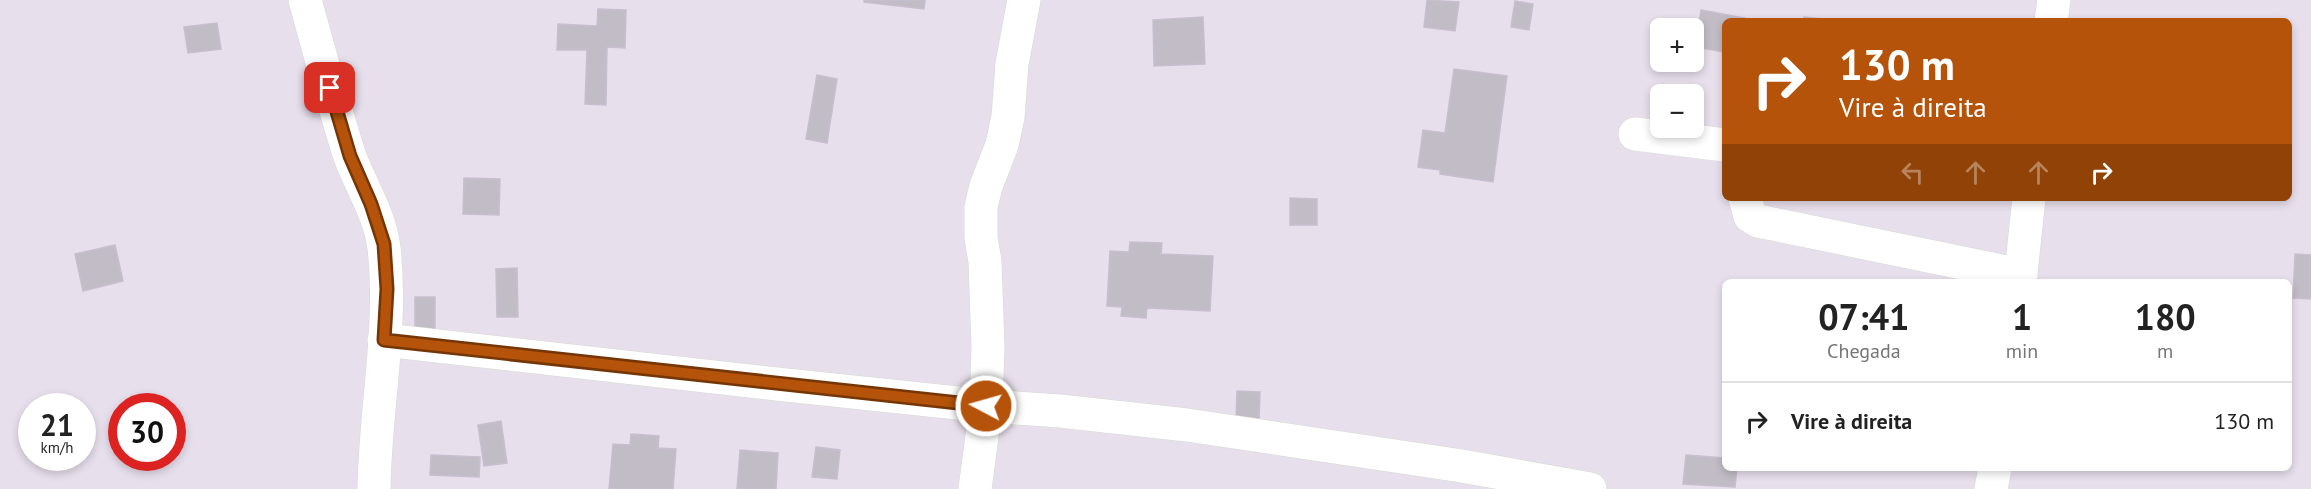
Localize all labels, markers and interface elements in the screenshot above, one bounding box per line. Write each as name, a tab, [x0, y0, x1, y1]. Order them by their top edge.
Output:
map controls	[1650, 18, 1704, 138]
button: +	[1650, 18, 1704, 72]
text: 130 m	[1839, 37, 1955, 92]
icon: right	[1740, 42, 1818, 120]
pin	[304, 62, 355, 113]
icon: arrive	[313, 71, 346, 104]
button: −	[1650, 84, 1704, 138]
text: Vire à direita	[1839, 90, 1987, 124]
icon: left	[1896, 156, 1929, 189]
icon: ahead	[1959, 156, 1992, 189]
icon: ahead	[2022, 156, 2055, 189]
icon: right	[2085, 156, 2118, 189]
text: 07:41	[1818, 293, 1910, 340]
text: 1	[2012, 293, 2032, 340]
text: 180	[2135, 293, 2196, 340]
text: Chegada	[1827, 338, 1901, 364]
text: min	[2006, 338, 2038, 364]
text: m	[2157, 338, 2173, 364]
position arrow	[954, 374, 1018, 438]
speed limit sign: 30	[108, 393, 186, 471]
text: 21	[40, 405, 74, 444]
icon: right	[1740, 405, 1773, 438]
text: Vire à direita	[1791, 407, 1912, 435]
text: 130 m	[2214, 407, 2274, 435]
text: km/h	[41, 438, 73, 457]

